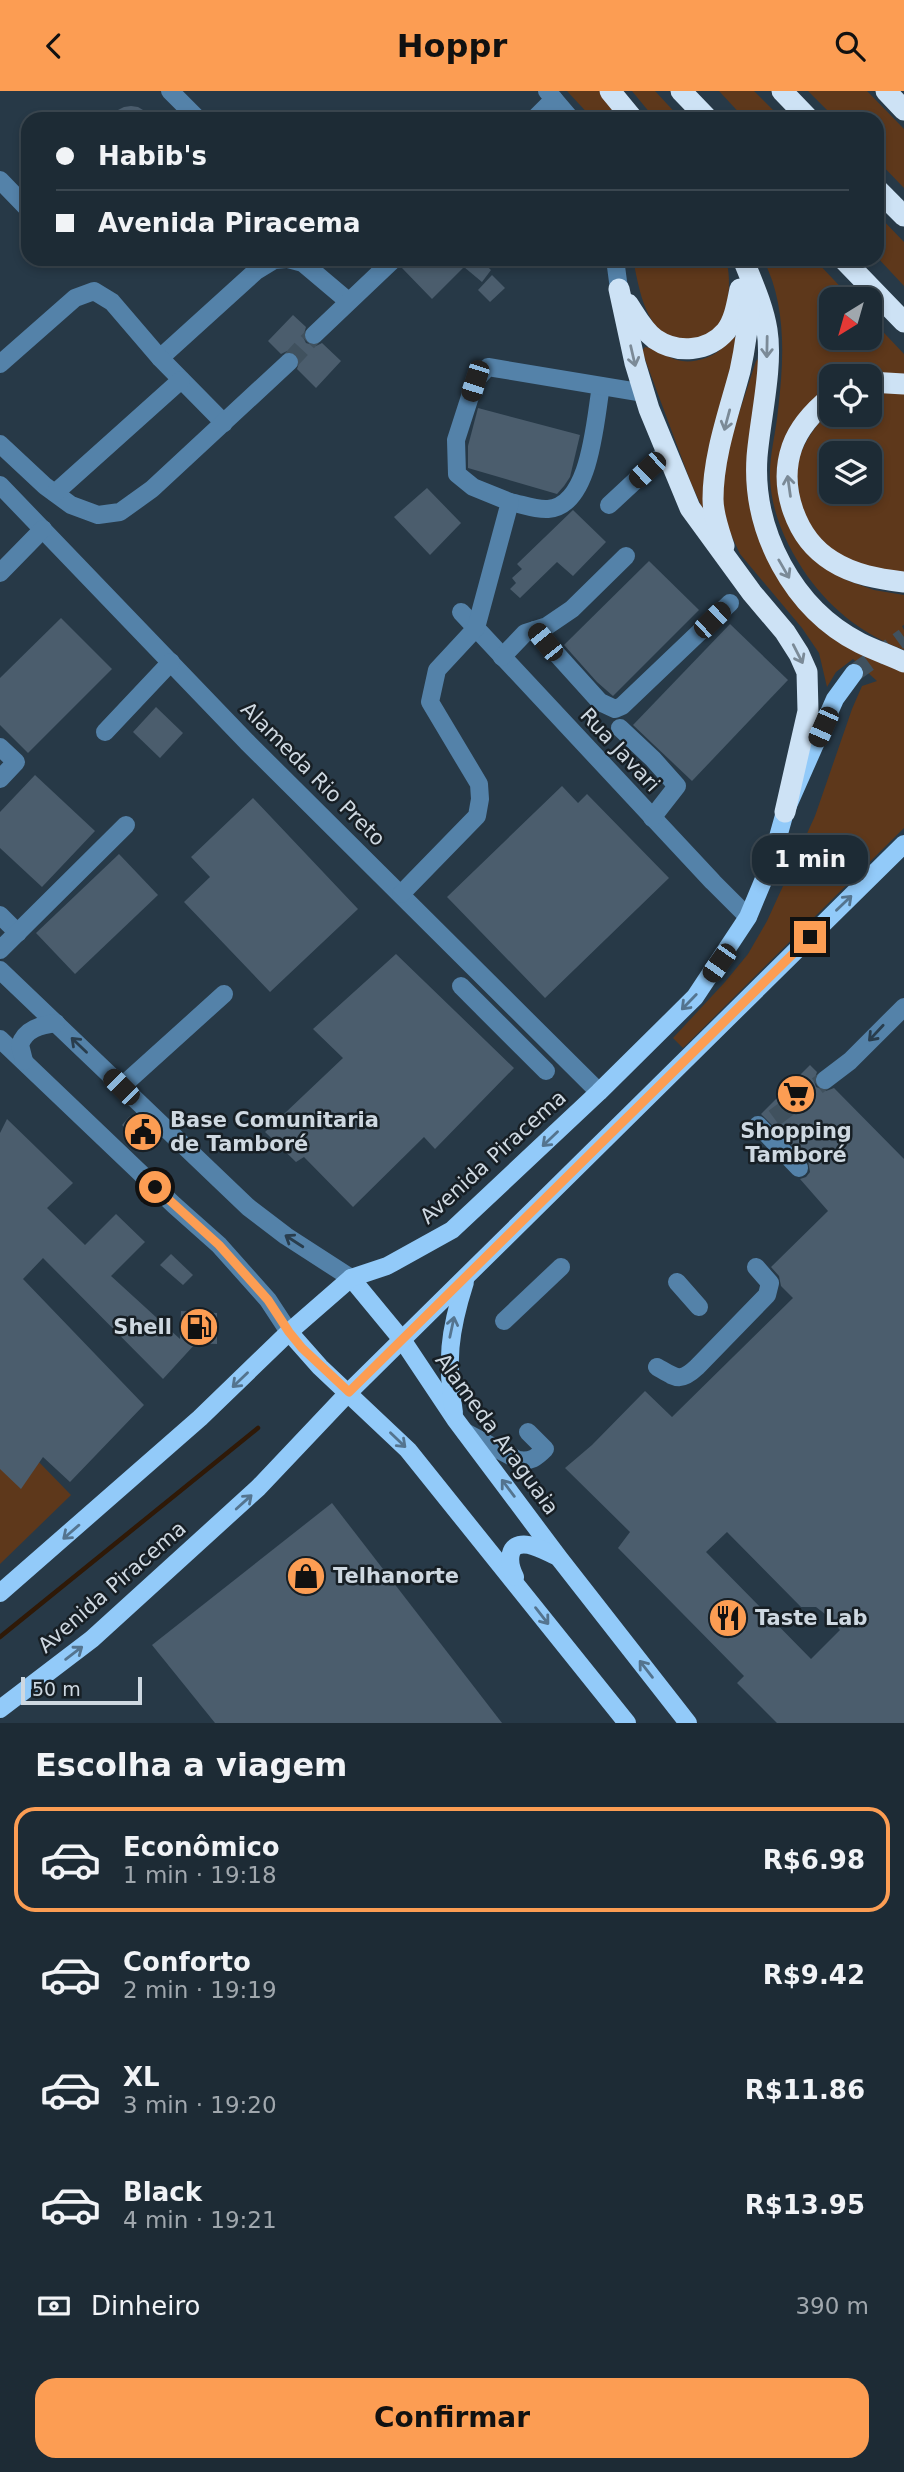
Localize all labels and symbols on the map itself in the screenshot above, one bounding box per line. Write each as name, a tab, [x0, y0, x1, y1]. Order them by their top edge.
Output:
north arrow	[819, 287, 882, 350]
one-way arrow	[760, 335, 774, 358]
one-way arrow	[627, 344, 641, 367]
car	[459, 358, 492, 404]
one-way arrow	[720, 408, 733, 431]
car	[625, 448, 670, 492]
one-way arrow	[782, 475, 795, 498]
one-way arrow	[777, 558, 791, 578]
car	[690, 598, 735, 642]
car	[524, 619, 567, 665]
one-way arrow	[792, 643, 806, 664]
street label: Alameda Rio Preto	[236, 697, 390, 851]
street label: Rua Javari	[575, 703, 665, 797]
car	[805, 704, 842, 750]
callout: 1 min	[752, 835, 868, 885]
one-way arrow	[836, 895, 853, 912]
route end	[794, 921, 826, 953]
car	[699, 940, 740, 986]
one-way arrow	[681, 993, 698, 1010]
one-way arrow	[868, 1024, 885, 1041]
one-way arrow	[71, 1037, 88, 1054]
car	[99, 1065, 144, 1109]
supermarket icon: Shopping Tamboré	[775, 1073, 817, 1115]
street label: Avenida Piracema	[415, 1085, 571, 1229]
place label: Base Comunitaria de Tamboré	[170, 1108, 379, 1156]
public building icon: Base Comunitaria de Tamboré	[122, 1111, 164, 1153]
place label: Shopping Tamboré	[740, 1119, 852, 1167]
one-way arrow	[541, 1130, 558, 1147]
route start	[139, 1171, 171, 1203]
one-way arrow	[285, 1234, 304, 1249]
fuel station icon: Shell	[178, 1306, 220, 1348]
place label: Shell	[113, 1315, 172, 1339]
one-way arrow	[446, 1316, 460, 1339]
street label: Alameda Araguaia	[430, 1349, 564, 1519]
one-way arrow	[232, 1372, 249, 1389]
one-way arrow	[389, 1431, 406, 1448]
one-way arrow	[500, 1480, 515, 1498]
one-way arrow	[235, 1493, 252, 1510]
street label: Avenida Piracema	[33, 1516, 191, 1658]
one-way arrow	[62, 1524, 80, 1540]
shop icon: Telhanorte	[285, 1555, 327, 1597]
place label: Telhanorte	[333, 1564, 459, 1588]
restaurant icon: Taste Lab	[707, 1597, 749, 1639]
one-way arrow	[534, 1606, 549, 1624]
place label: Taste Lab	[755, 1606, 867, 1630]
one-way arrow	[64, 1645, 83, 1660]
one-way arrow	[638, 1661, 653, 1679]
scale bar	[21, 1674, 142, 1706]

